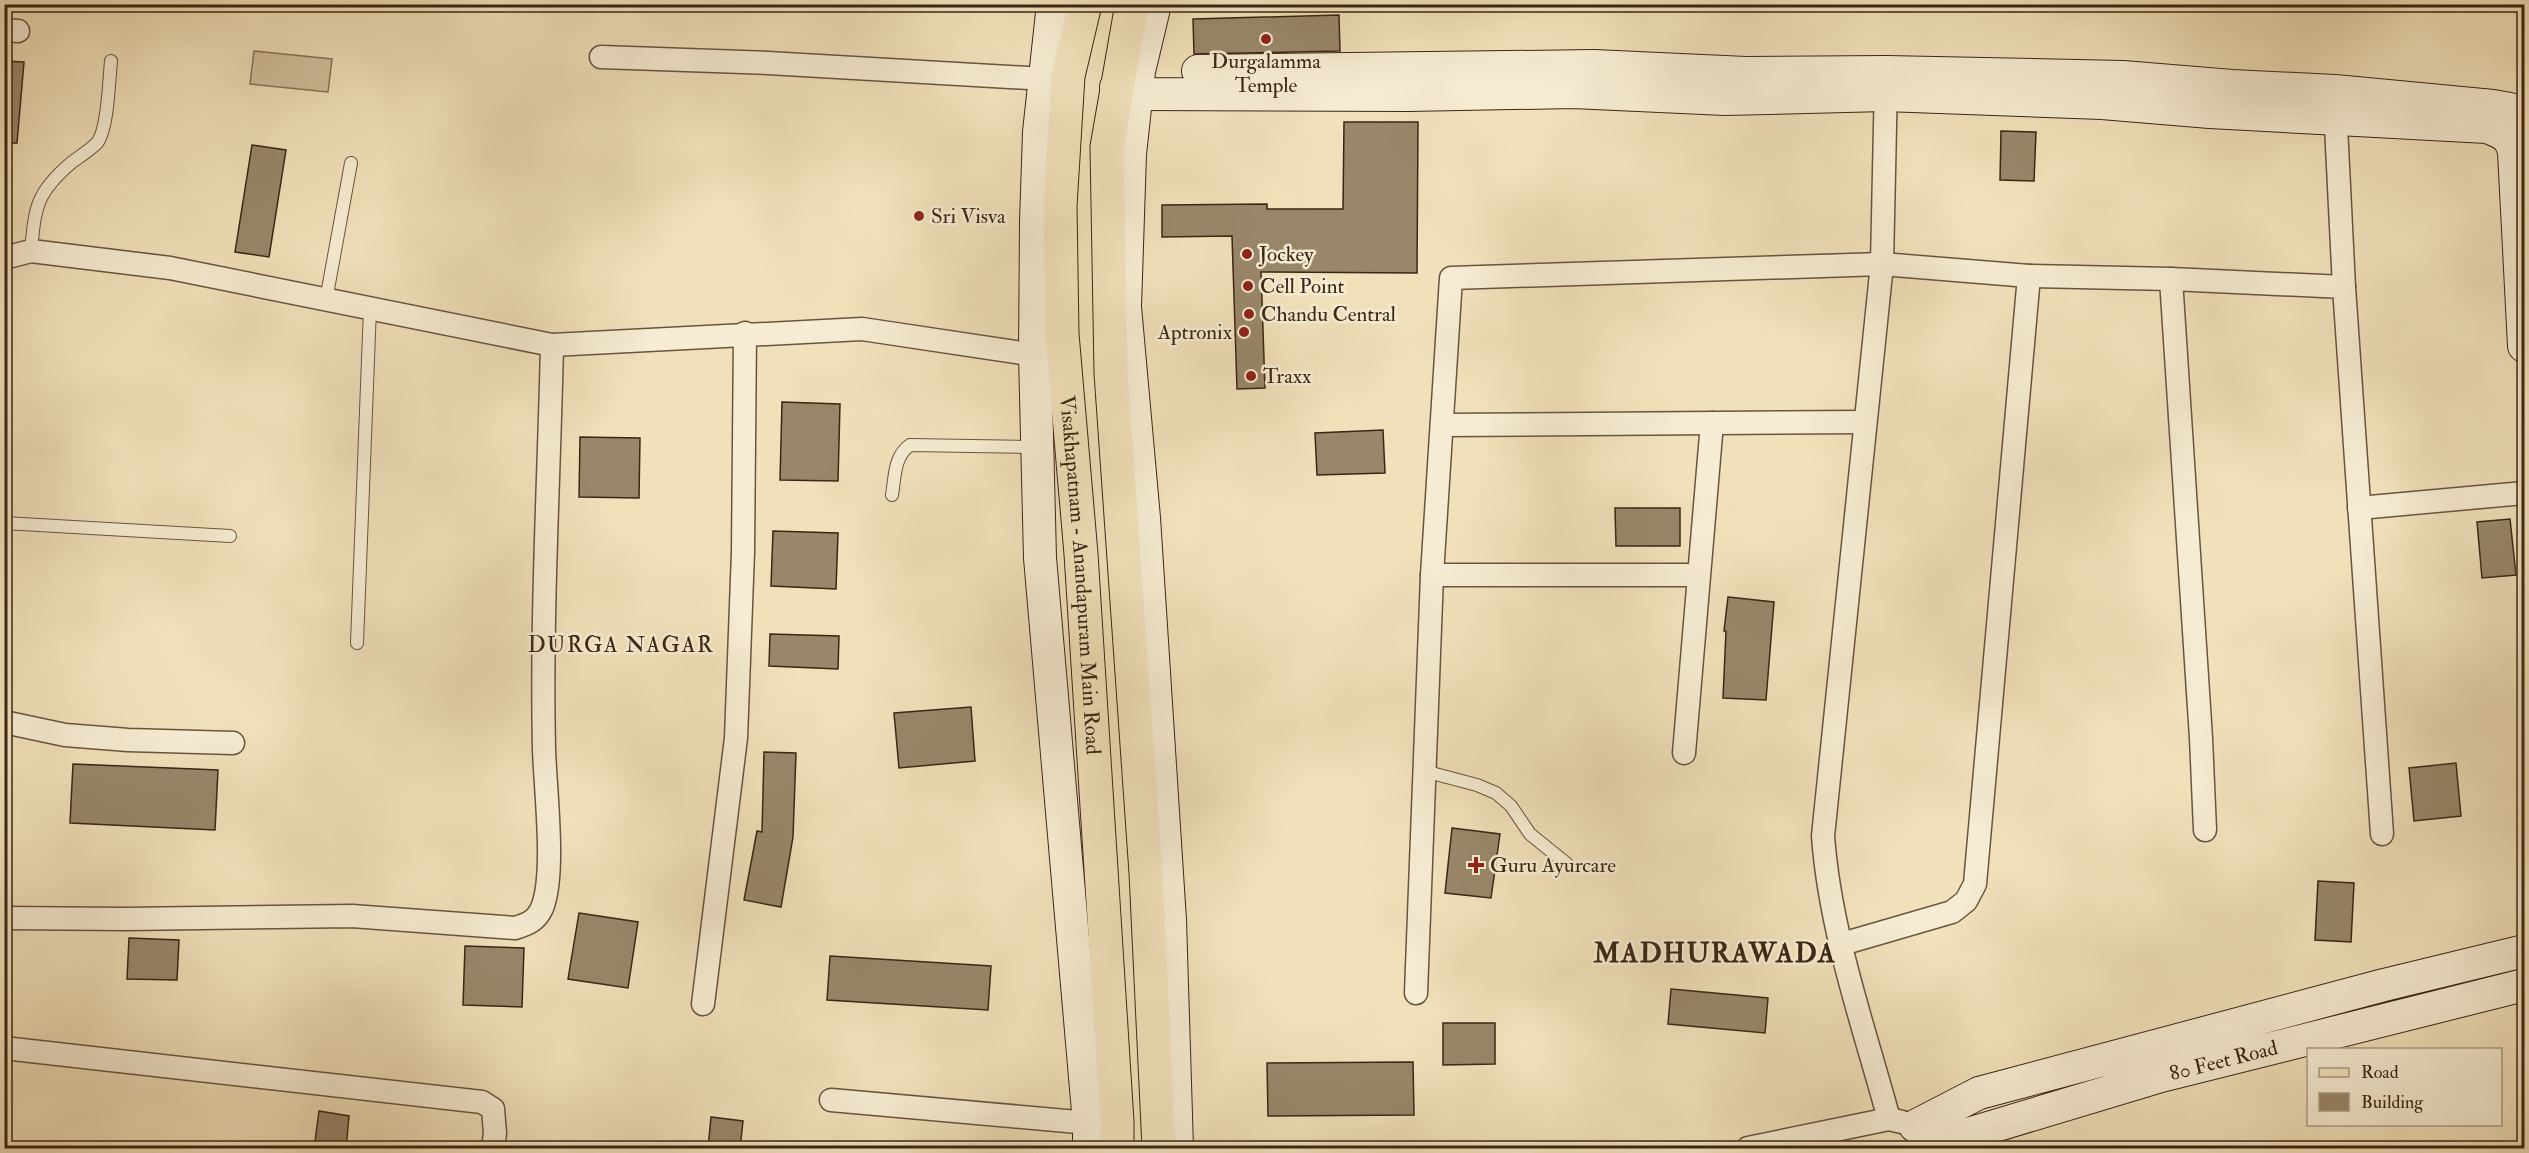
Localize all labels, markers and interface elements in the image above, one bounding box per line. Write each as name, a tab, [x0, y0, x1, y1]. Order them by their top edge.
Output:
marker: Durgalamma Temple	[1259, 32, 1273, 46]
place label: Durgalamma Temple	[1211, 48, 1321, 99]
place label: Sri Visva	[931, 203, 1006, 230]
marker: Sri Visva	[912, 209, 926, 223]
place label: Jockey	[1258, 241, 1314, 268]
marker: Jockey	[1240, 247, 1254, 261]
place label: Cell Point	[1260, 273, 1344, 300]
marker: Cell Point	[1241, 279, 1255, 293]
place label: Chandu Central	[1261, 301, 1397, 328]
marker: Chandu Central	[1242, 307, 1256, 321]
place label: Aptronix	[1157, 319, 1233, 346]
marker: Aptronix	[1237, 325, 1251, 339]
place label: Traxx	[1263, 363, 1312, 390]
marker: Traxx	[1244, 369, 1258, 383]
street label: Visakhapatnam - Anandapuram Main Road	[1054, 394, 1107, 756]
district label: DURGA NAGAR	[528, 631, 714, 659]
place label: Guru Ayurcare	[1490, 852, 1616, 879]
marker: Guru Ayurcare	[1467, 856, 1485, 874]
district label: MADHURAWADA	[1593, 937, 1837, 970]
street label: 80 Feet Road	[2167, 1034, 2281, 1087]
legend	[2307, 1048, 2502, 1126]
text: Road	[2361, 1061, 2399, 1084]
text: Building	[2361, 1091, 2424, 1114]

